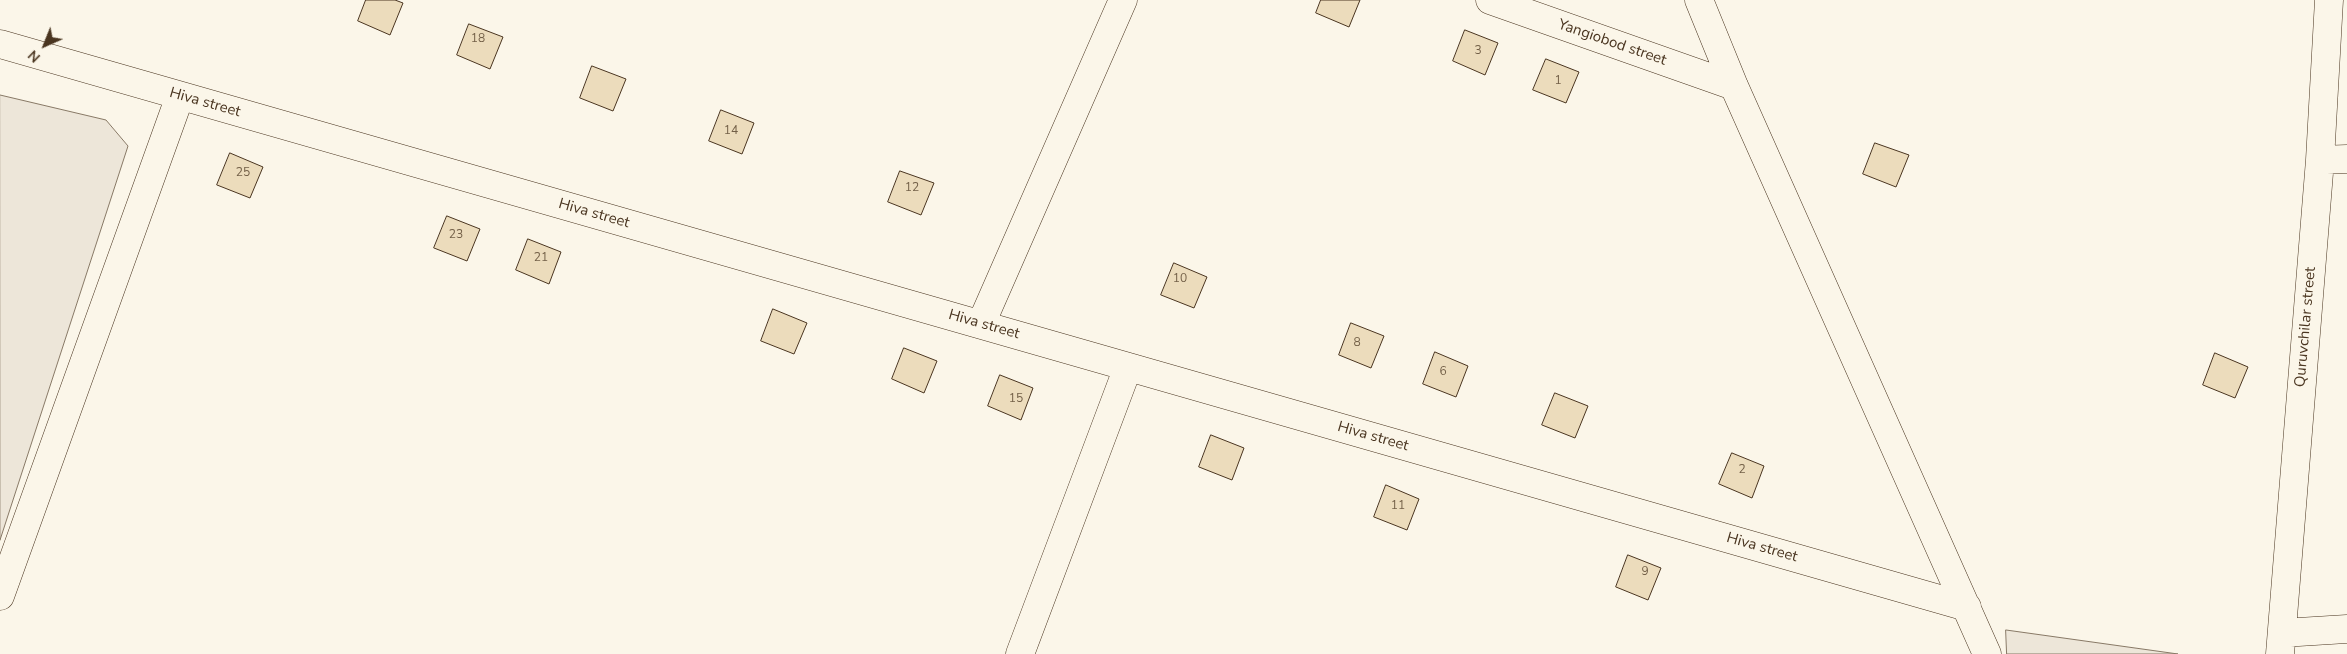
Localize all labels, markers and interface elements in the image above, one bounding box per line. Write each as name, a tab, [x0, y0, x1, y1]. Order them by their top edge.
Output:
street label: Yangiobod street	[1555, 16, 1669, 70]
north arrow	[20, 20, 70, 70]
house number: 18	[471, 32, 485, 46]
house number: 3	[1474, 44, 1482, 58]
text: N	[24, 46, 45, 67]
house number: 1	[1554, 74, 1562, 88]
street label: Hiva street	[167, 84, 243, 122]
house number: 14	[724, 124, 738, 138]
house number: 25	[236, 166, 250, 180]
house number: 12	[905, 181, 919, 195]
street label: Hiva street	[556, 195, 632, 233]
house number: 23	[449, 228, 463, 242]
house number: 21	[534, 251, 548, 265]
street label: Quruvchilar street	[2292, 266, 2320, 388]
house number: 10	[1173, 272, 1187, 286]
street label: Hiva street	[946, 306, 1022, 344]
house number: 8	[1353, 336, 1361, 350]
house number: 6	[1439, 365, 1447, 379]
house number: 15	[1009, 392, 1023, 406]
street label: Hiva street	[1335, 418, 1411, 456]
house number: 2	[1738, 463, 1746, 477]
house number: 11	[1391, 499, 1405, 513]
street label: Hiva street	[1724, 529, 1800, 567]
house number: 9	[1641, 565, 1649, 579]

